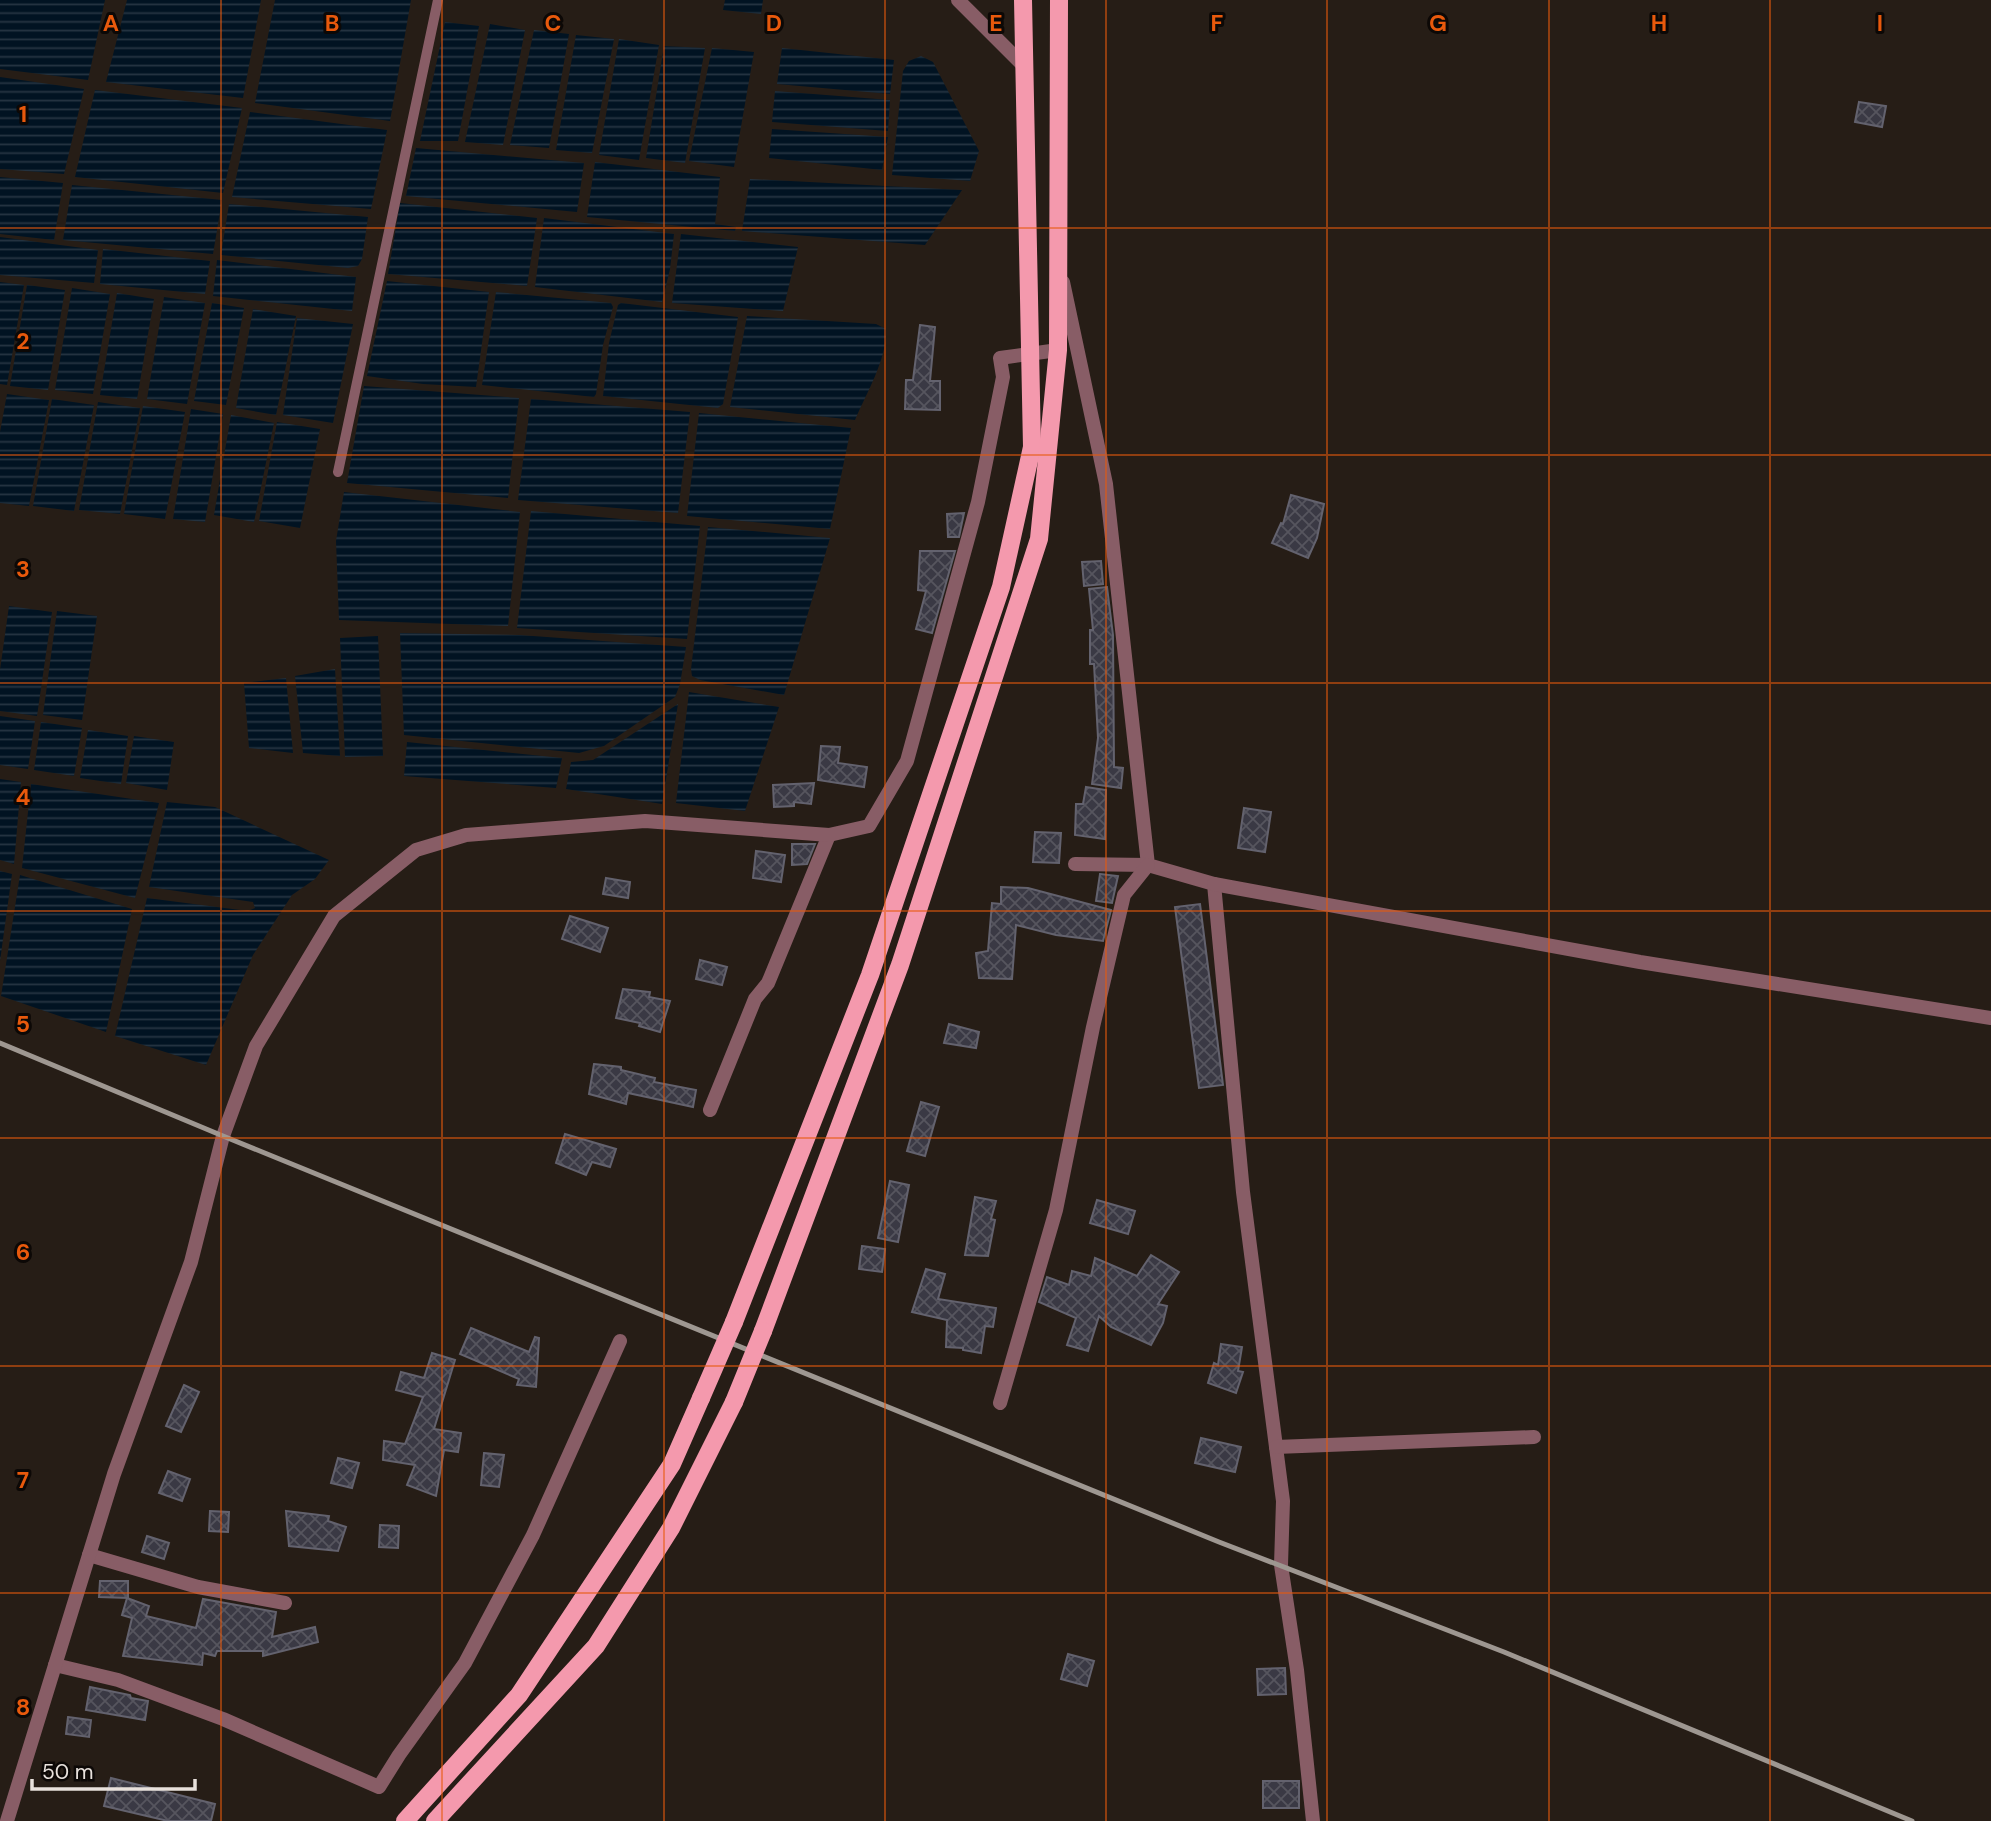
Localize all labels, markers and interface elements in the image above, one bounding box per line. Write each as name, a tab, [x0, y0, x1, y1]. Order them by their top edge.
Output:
text: A	[103, 8, 119, 38]
text: B	[325, 8, 339, 38]
text: C	[545, 8, 561, 38]
text: D	[766, 8, 782, 38]
text: E	[989, 8, 1003, 38]
text: F	[1211, 8, 1224, 38]
text: G	[1429, 8, 1447, 38]
text: H	[1651, 8, 1667, 38]
text: I	[1877, 8, 1883, 38]
text: 1	[19, 99, 27, 129]
text: 2	[16, 326, 30, 356]
text: 3	[16, 554, 30, 584]
text: 4	[16, 782, 31, 812]
text: 5	[16, 1009, 30, 1039]
text: 6	[16, 1237, 30, 1267]
text: 7	[17, 1465, 29, 1495]
text: 8	[16, 1692, 30, 1722]
scale bar	[32, 1748, 194, 1792]
text: 50 m	[42, 1758, 93, 1786]

